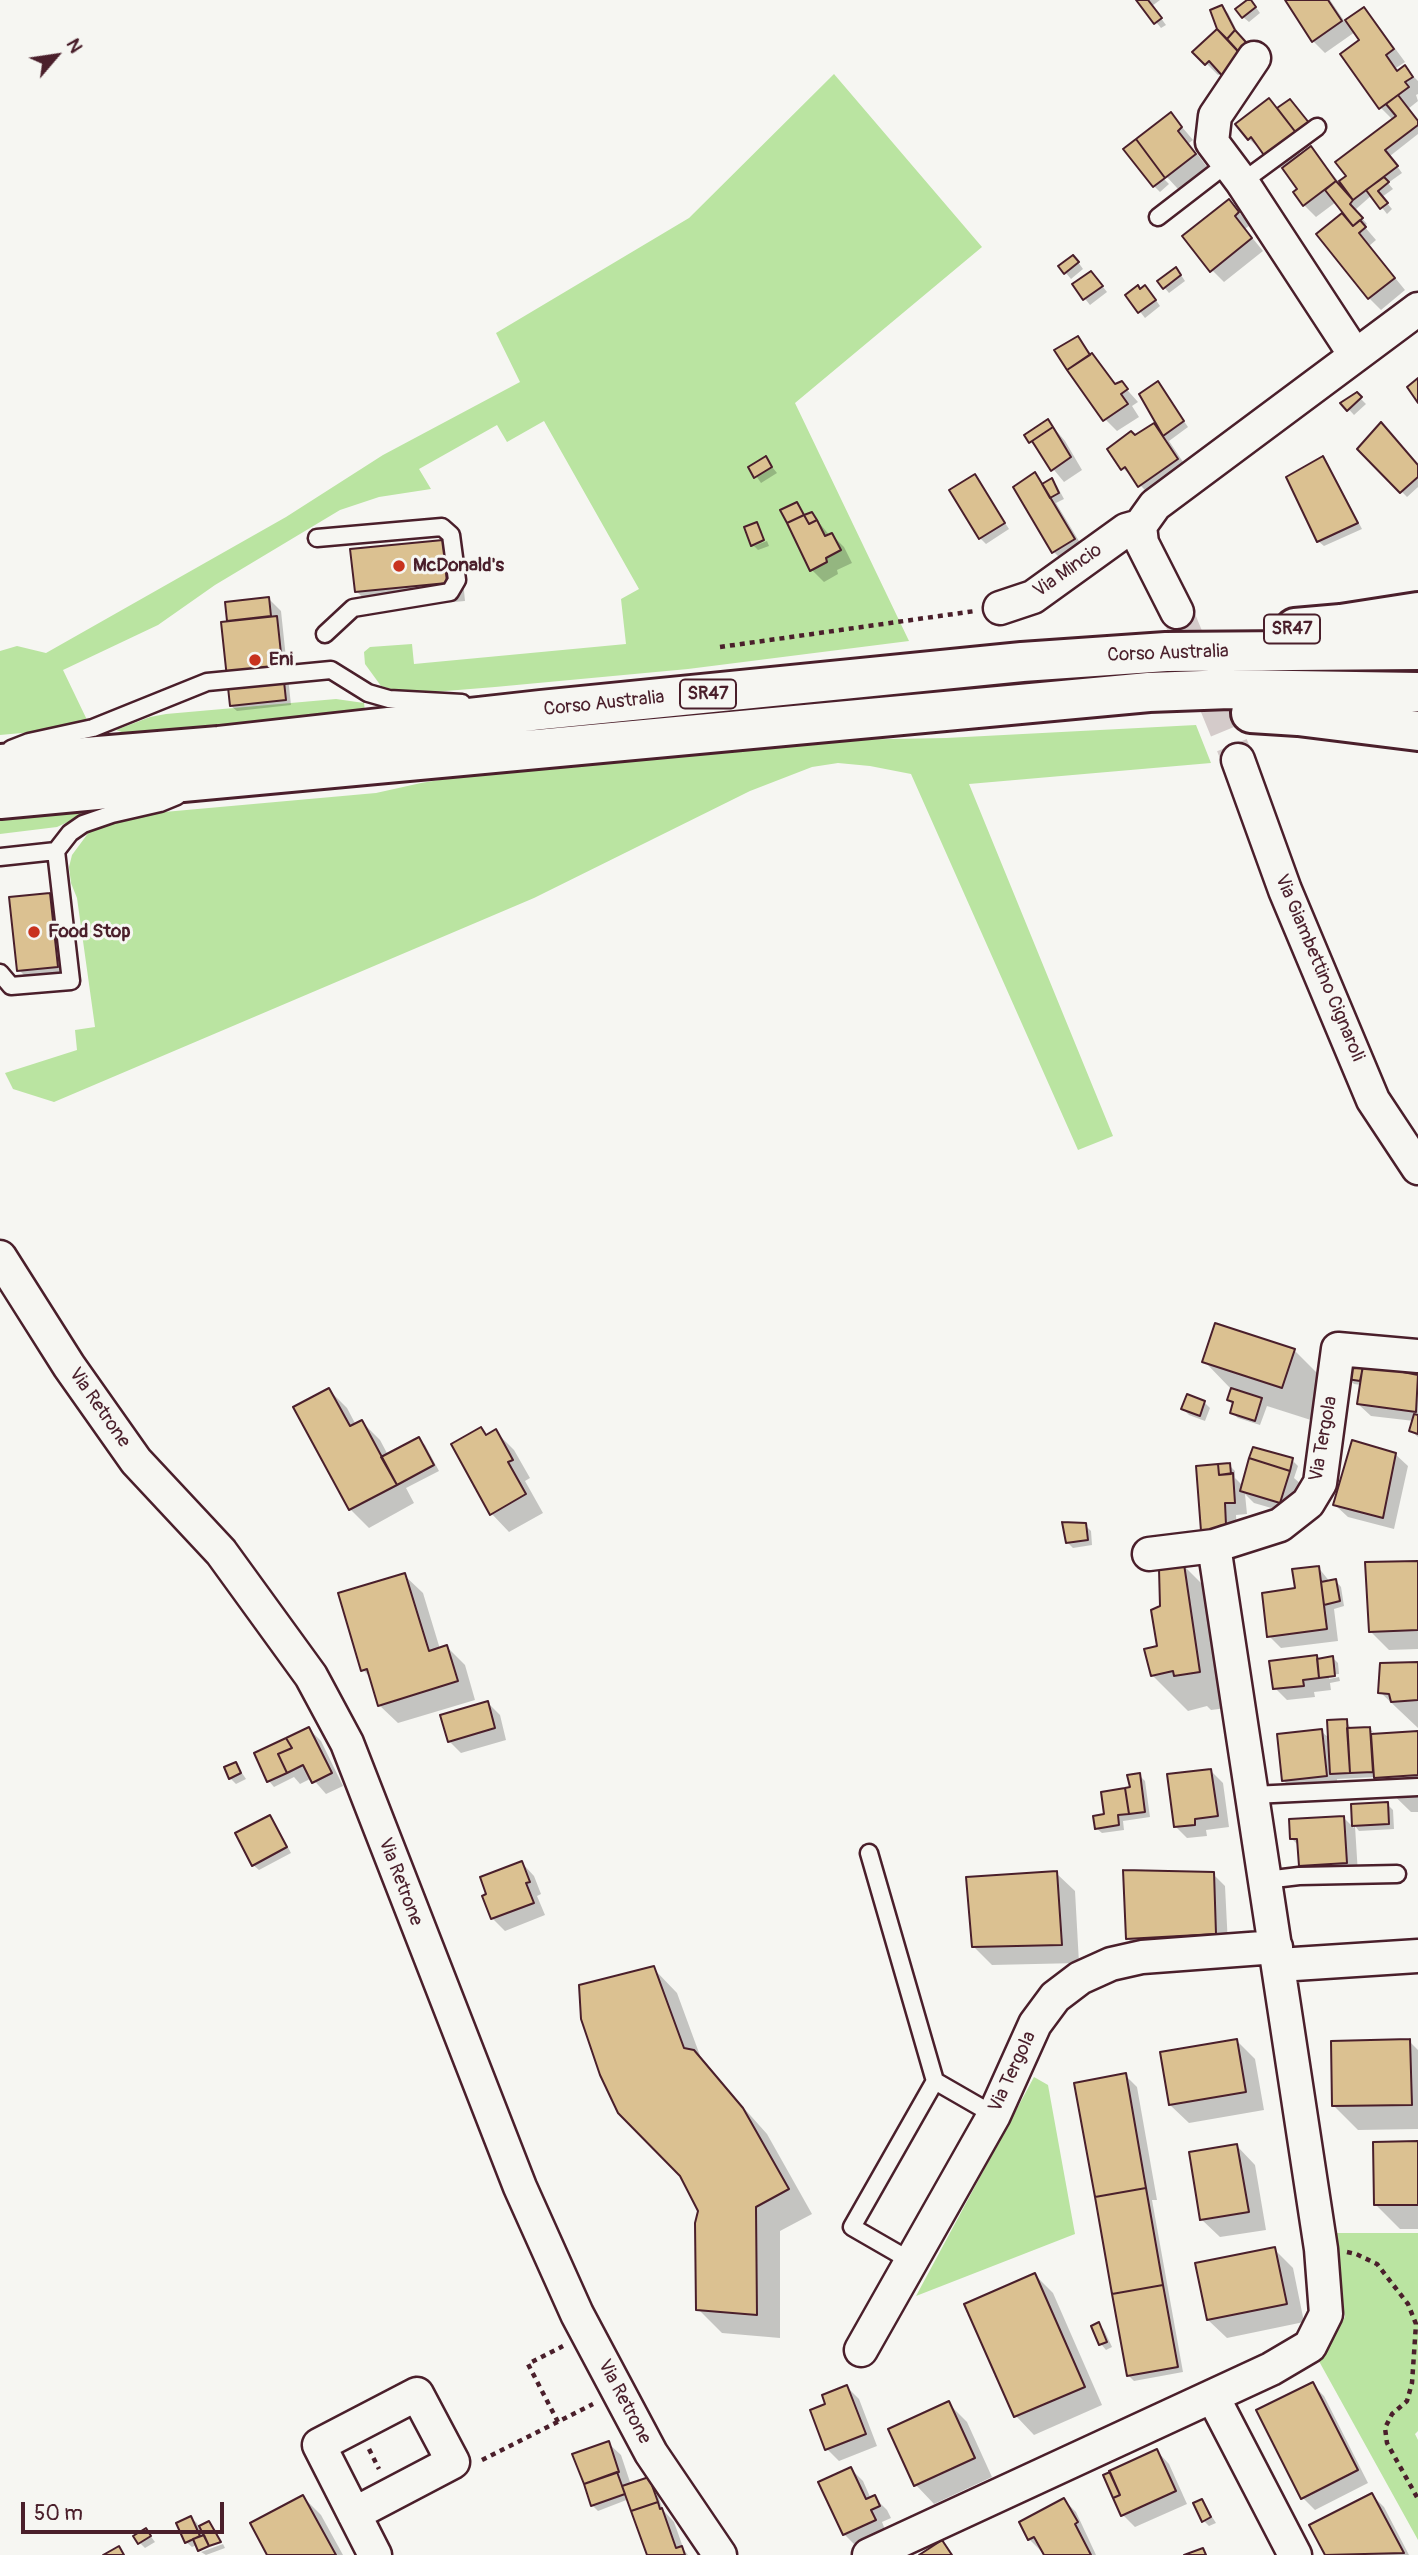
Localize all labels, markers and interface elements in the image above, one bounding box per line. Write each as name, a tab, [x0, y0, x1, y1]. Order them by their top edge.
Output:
north arrow	[21, 21, 91, 91]
text: N	[61, 34, 88, 57]
street label: Via Mincio	[1029, 539, 1107, 603]
place label: McDonald's	[413, 555, 504, 577]
marker: McDonald's	[391, 558, 407, 574]
road number: SR47	[1264, 614, 1320, 644]
street label: Corso Australia	[1107, 640, 1229, 668]
place label: Eni	[269, 649, 293, 671]
marker: Eni	[247, 652, 263, 668]
road number: SR47	[680, 680, 736, 708]
street label: Corso Australia	[543, 686, 665, 722]
street label: Via Giambettino Cignaroli	[1269, 871, 1369, 1065]
place label: Food Stop	[48, 921, 130, 943]
marker: Food Stop	[26, 924, 42, 940]
street label: Via Retrone	[63, 1364, 135, 1452]
street label: Via Tergola	[1305, 1394, 1343, 1484]
street label: Via Retrone	[373, 1835, 427, 1929]
street label: Via Tergola	[984, 2028, 1042, 2116]
street label: Via Retrone	[592, 2356, 656, 2448]
scale bar	[24, 2488, 228, 2532]
text: 50 m	[34, 2500, 83, 2527]

